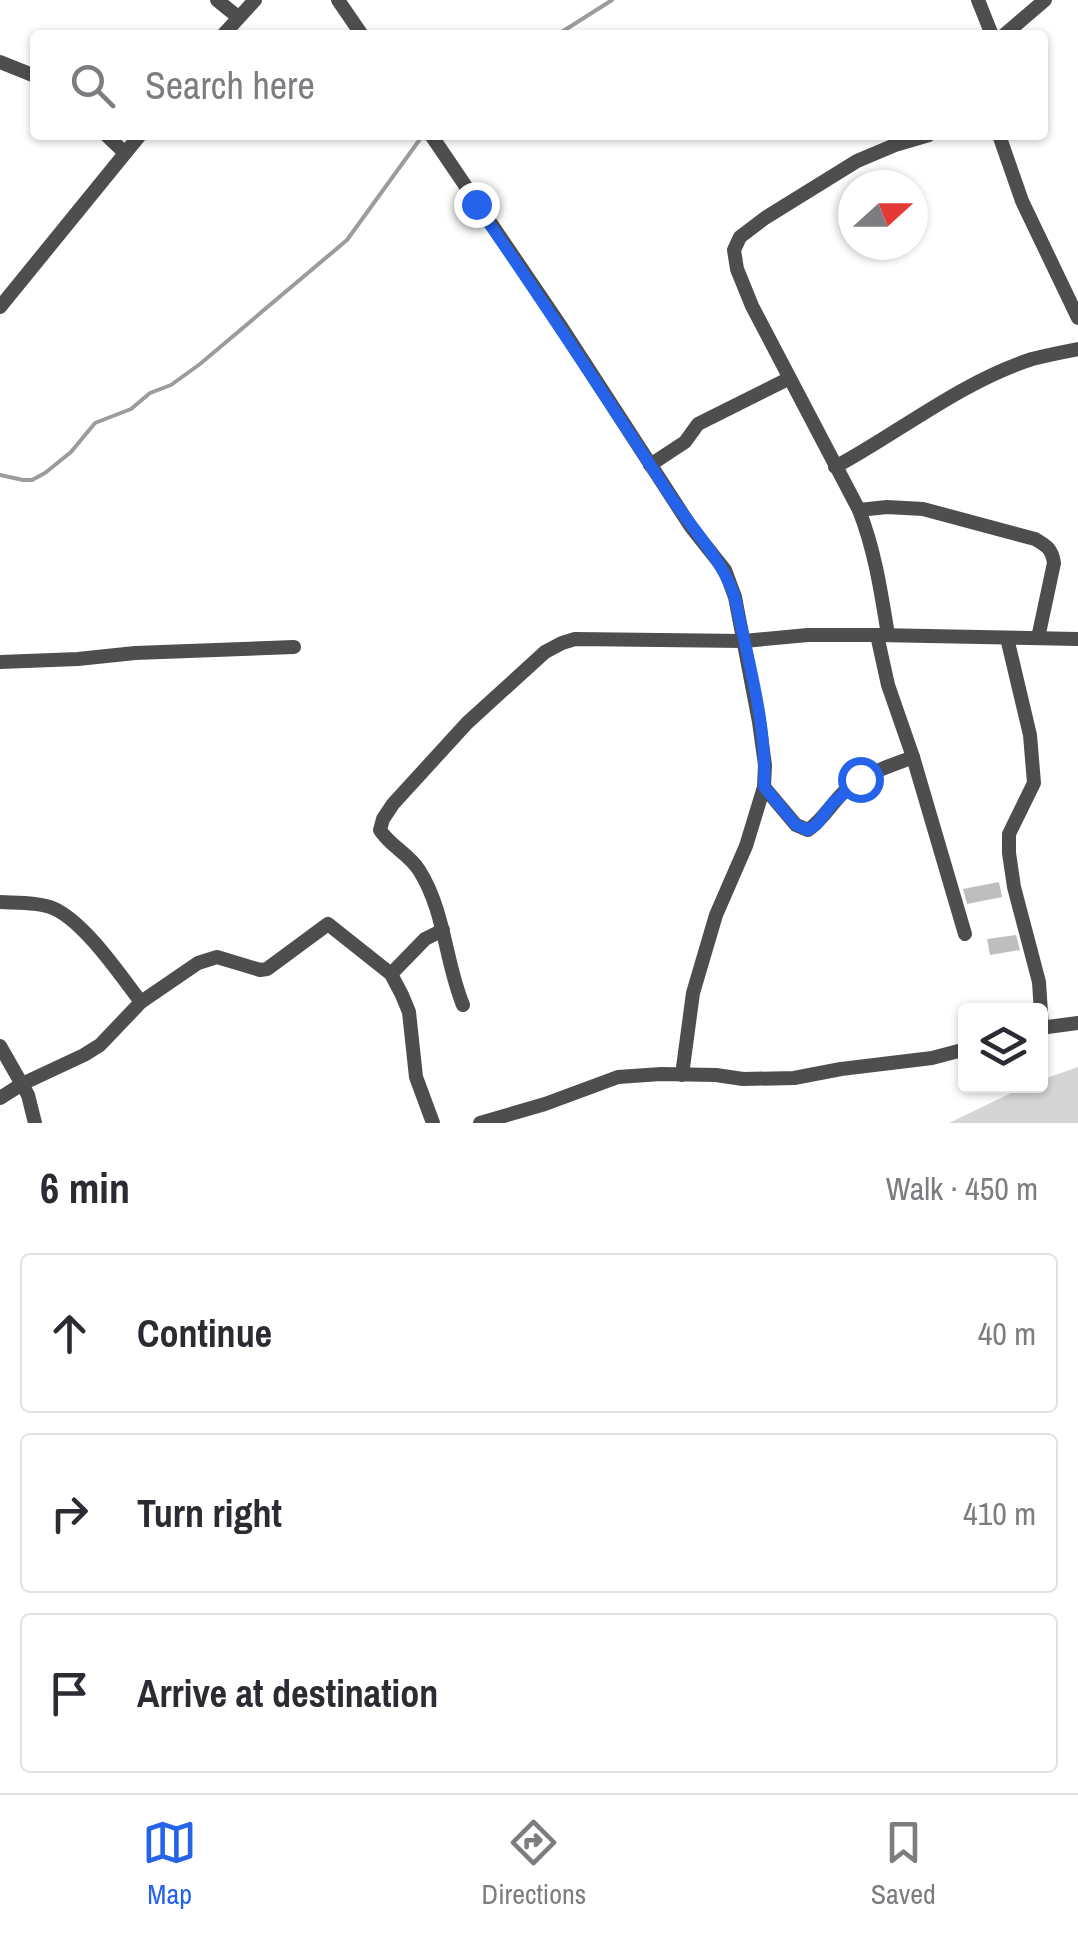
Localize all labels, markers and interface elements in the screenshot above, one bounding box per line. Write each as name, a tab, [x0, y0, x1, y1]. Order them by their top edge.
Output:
search box	[30, 30, 1048, 140]
icon: search	[65, 58, 120, 113]
text: Search here	[145, 60, 315, 111]
north arrow	[838, 170, 928, 260]
route end	[454, 182, 500, 228]
route start	[838, 757, 884, 803]
map controls	[958, 1003, 1048, 1093]
button: layers	[958, 1003, 1048, 1093]
text: 6 min	[40, 1160, 130, 1216]
text: Walk · 450 m	[886, 1167, 1038, 1210]
icon: ahead	[42, 1306, 97, 1361]
text: Continue	[137, 1308, 272, 1359]
text: 40 m	[978, 1312, 1036, 1355]
icon: right	[42, 1486, 97, 1541]
text: Turn right	[137, 1488, 282, 1539]
text: 410 m	[963, 1492, 1036, 1535]
icon: arrive	[42, 1666, 97, 1721]
text: Arrive at destination	[137, 1668, 438, 1719]
tab: Map	[142, 1815, 197, 1913]
tab: Directions	[482, 1815, 586, 1913]
tab: Saved	[871, 1815, 936, 1913]

